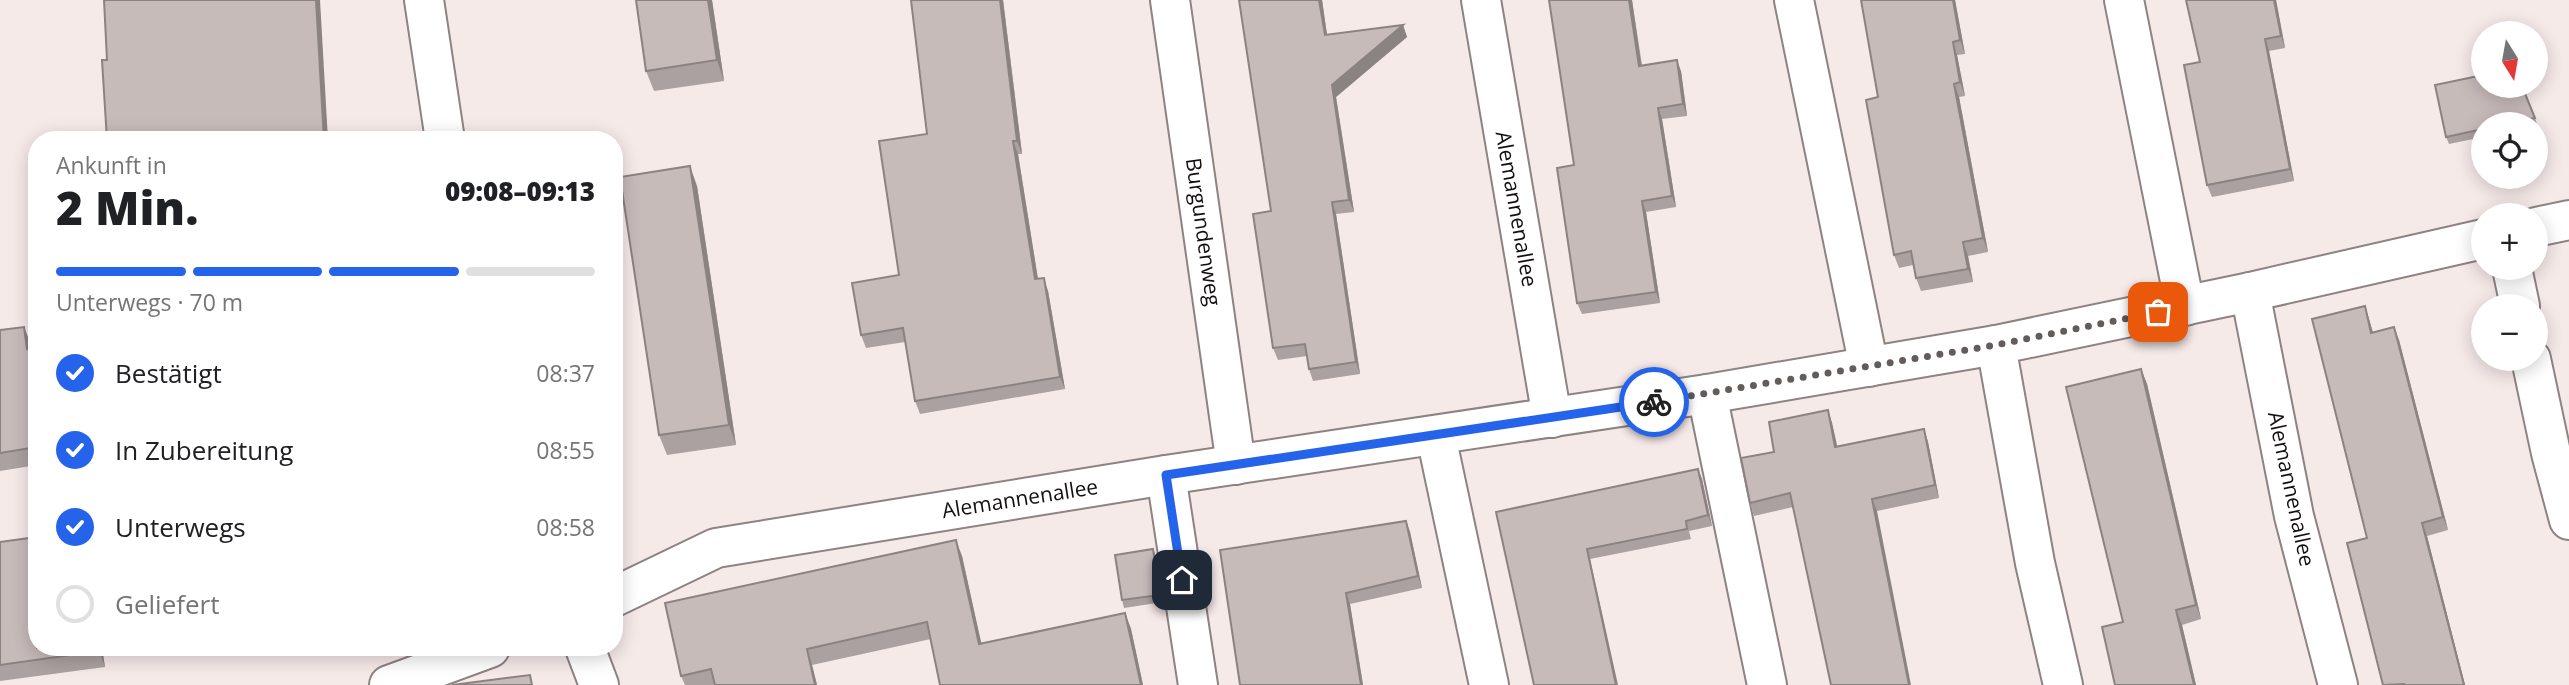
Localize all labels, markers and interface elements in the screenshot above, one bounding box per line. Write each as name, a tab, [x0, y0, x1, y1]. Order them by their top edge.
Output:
north arrow	[2471, 21, 2548, 98]
map controls	[2471, 21, 2548, 371]
button: locate	[2471, 112, 2548, 189]
street label: Alemannenallee	[1489, 129, 1544, 289]
text: Ankunft in	[56, 149, 167, 181]
street label: Burgundenweg	[1180, 156, 1228, 308]
text: 09:08–09:13	[445, 173, 595, 209]
text: 2 Min.	[56, 176, 198, 238]
button: +	[2471, 203, 2548, 280]
pin	[2128, 282, 2188, 342]
text: Unterwegs · 70 m	[56, 286, 243, 318]
icon: bag	[2139, 293, 2177, 331]
button: −	[2471, 294, 2548, 371]
icon: check	[56, 354, 94, 392]
text: Bestätigt	[115, 355, 222, 391]
text: 08:37	[536, 357, 595, 389]
courier	[1619, 367, 1689, 437]
icon: bike	[1635, 383, 1673, 421]
street label: Alemannenallee	[2262, 409, 2322, 569]
icon: check	[56, 431, 94, 469]
text: In Zubereitung	[115, 432, 293, 468]
text: 08:55	[536, 434, 595, 466]
street label: Alemannenallee	[940, 472, 1100, 524]
icon: check	[56, 508, 94, 546]
text: Unterwegs	[115, 509, 246, 545]
text: 08:58	[536, 511, 595, 543]
pin	[1152, 550, 1212, 610]
icon: home	[1163, 561, 1201, 599]
text: Geliefert	[115, 586, 219, 622]

